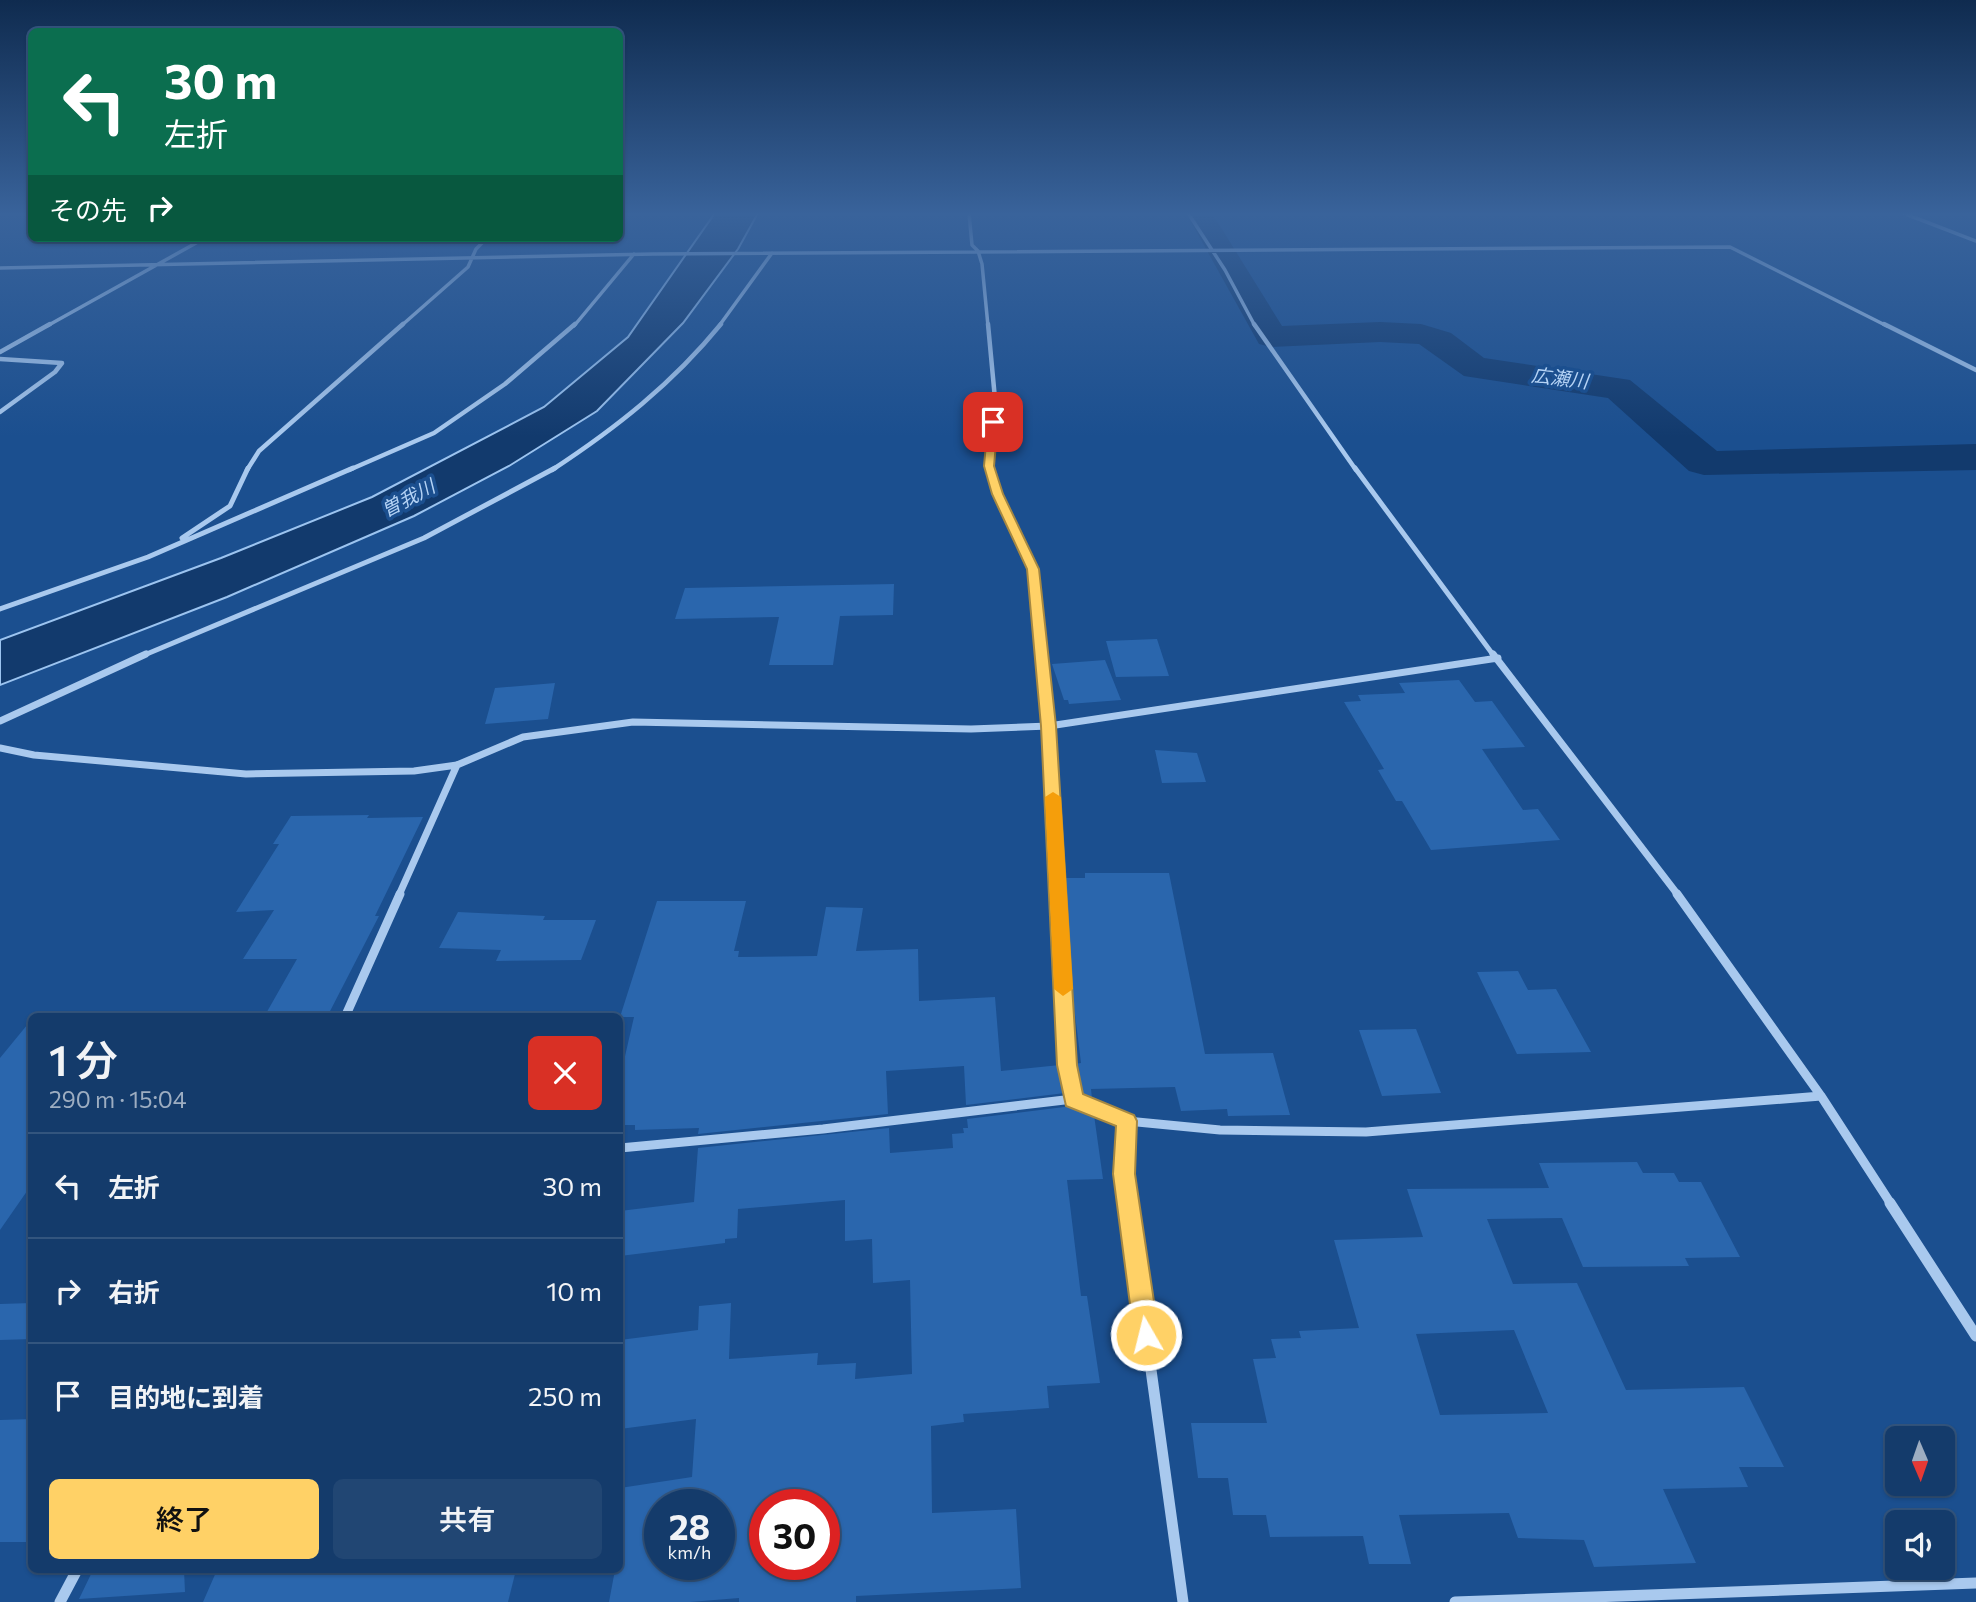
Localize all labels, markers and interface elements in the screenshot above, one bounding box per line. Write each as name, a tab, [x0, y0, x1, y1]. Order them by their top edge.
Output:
text: 30 m	[164, 49, 277, 109]
icon: left	[49, 56, 140, 147]
text: 左折	[164, 113, 228, 153]
icon: right	[141, 189, 179, 227]
text: その先	[49, 194, 127, 225]
water label: 広瀬川	[1530, 363, 1592, 393]
pin	[963, 392, 1023, 452]
icon: arrive	[974, 403, 1012, 441]
water label: 曽我川	[377, 473, 440, 521]
text: 1 分	[49, 1033, 118, 1085]
button: close	[528, 1036, 602, 1110]
text: 290 m · 15:04	[49, 1085, 187, 1113]
icon: left	[49, 1167, 87, 1205]
text: 30 m	[543, 1170, 602, 1201]
text: 左折	[108, 1171, 160, 1202]
icon: right	[49, 1272, 87, 1310]
text: 10 m	[546, 1275, 602, 1306]
text: 右折	[108, 1276, 160, 1307]
position arrow	[1109, 1298, 1183, 1372]
icon: arrive	[49, 1377, 87, 1415]
text: 250 m	[528, 1380, 602, 1411]
text: 目的地に到着	[108, 1381, 264, 1412]
north arrow	[1885, 1426, 1955, 1496]
map controls	[1885, 1426, 1955, 1580]
button: 終了	[49, 1479, 319, 1559]
button: 共有	[333, 1479, 602, 1559]
speed limit sign: 30	[749, 1489, 840, 1580]
text: 28	[669, 1504, 710, 1547]
button: sound	[1885, 1510, 1955, 1580]
text: km/h	[668, 1541, 711, 1563]

